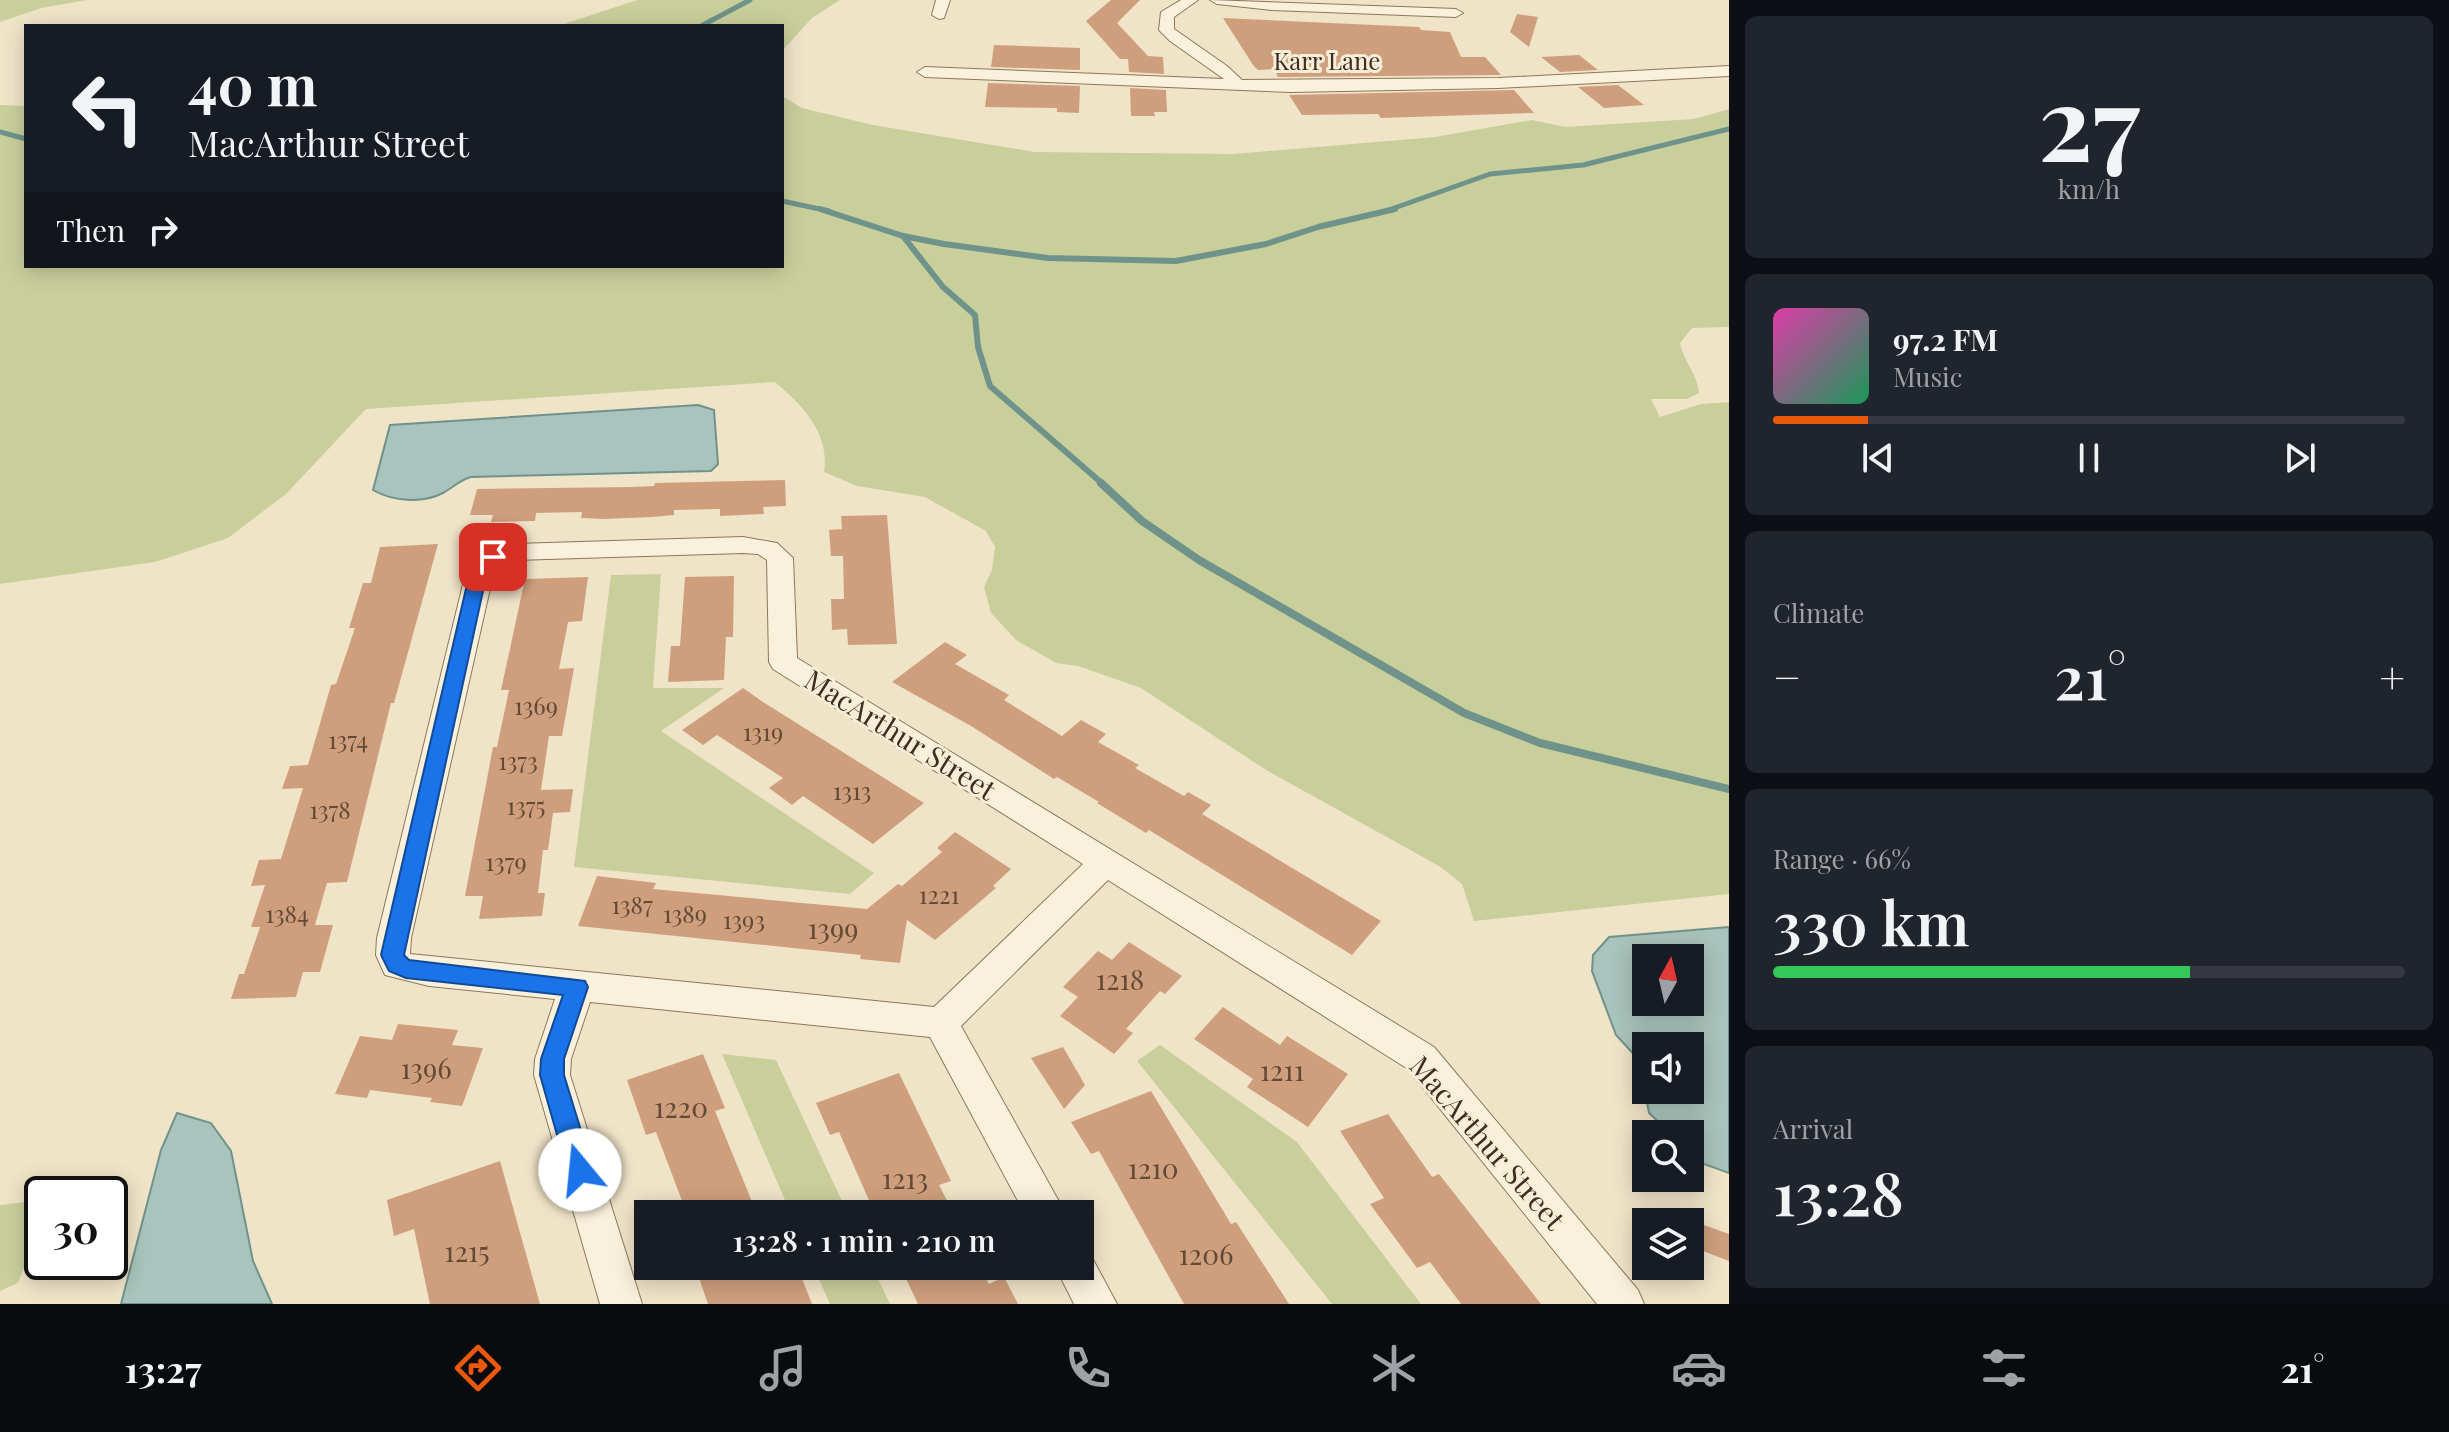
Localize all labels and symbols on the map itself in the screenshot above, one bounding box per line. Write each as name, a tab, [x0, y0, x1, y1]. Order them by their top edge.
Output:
street label: Karr Lane	[1273, 44, 1381, 76]
pin	[459, 523, 527, 591]
street label: MacArthur Street	[798, 660, 1004, 808]
house number: 1369	[514, 689, 558, 721]
house number: 1319	[743, 715, 783, 747]
house number: 1374	[328, 723, 368, 755]
house number: 1373	[498, 744, 538, 776]
house number: 1313	[833, 774, 871, 806]
house number: 1375	[507, 789, 546, 821]
house number: 1378	[309, 793, 351, 825]
house number: 1379	[485, 845, 527, 877]
house number: 1221	[919, 878, 959, 910]
house number: 1387	[611, 888, 653, 920]
house number: 1384	[265, 897, 309, 929]
house number: 1389	[663, 897, 707, 929]
house number: 1393	[723, 903, 765, 935]
house number: 1399	[807, 909, 859, 946]
north arrow	[1632, 944, 1704, 1016]
house number: 1218	[1096, 960, 1144, 997]
street label: MacArthur Street	[1402, 1047, 1575, 1237]
house number: 1396	[400, 1049, 452, 1086]
house number: 1211	[1260, 1051, 1304, 1088]
house number: 1220	[654, 1088, 708, 1125]
position arrow	[538, 1128, 622, 1212]
house number: 1210	[1128, 1149, 1178, 1186]
house number: 1213	[882, 1159, 928, 1196]
speed limit sign: 30	[24, 1176, 128, 1280]
house number: 1215	[444, 1232, 490, 1269]
house number: 1206	[1178, 1235, 1234, 1272]

